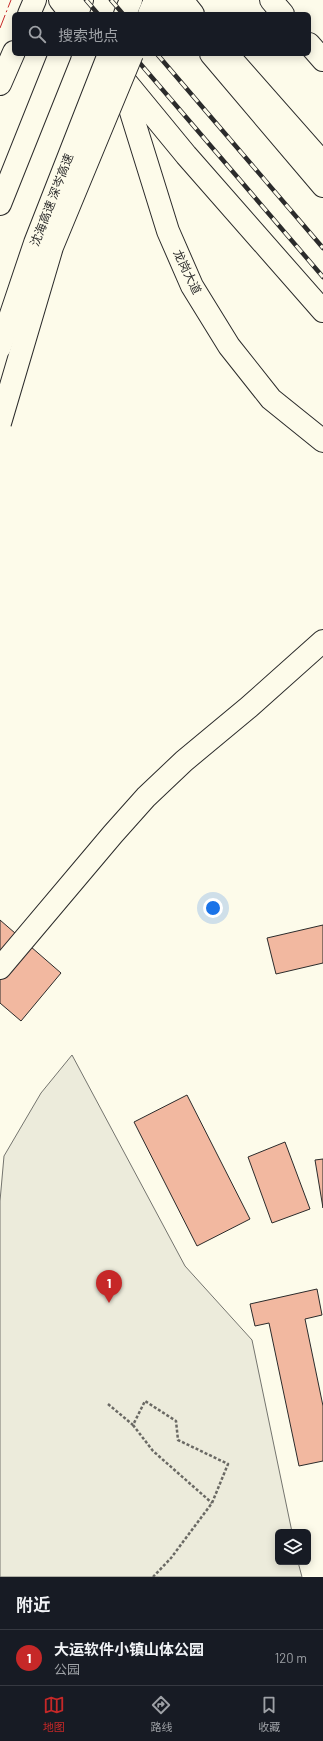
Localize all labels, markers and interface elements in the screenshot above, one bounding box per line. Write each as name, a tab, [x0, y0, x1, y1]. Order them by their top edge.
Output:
search box	[12, 12, 311, 56]
icon: search	[26, 23, 48, 45]
text: 搜索地点	[58, 26, 118, 44]
street label: 沈海高速 深岑高速	[27, 151, 75, 248]
street label: 龙岗大道	[171, 247, 205, 296]
your location	[203, 898, 223, 918]
pin: 1	[96, 1270, 122, 1303]
map controls	[275, 1529, 311, 1565]
button: layers	[275, 1529, 311, 1565]
text: 附近	[16, 1594, 50, 1614]
text: 大运软件小镇山体公园	[54, 1640, 204, 1658]
text: 1	[27, 1650, 31, 1666]
text: 120 m	[275, 1650, 307, 1666]
text: 公园	[54, 1661, 80, 1677]
tab: 地图	[43, 1694, 65, 1734]
tab: 路线	[150, 1694, 172, 1734]
tab: 收藏	[258, 1694, 280, 1734]

